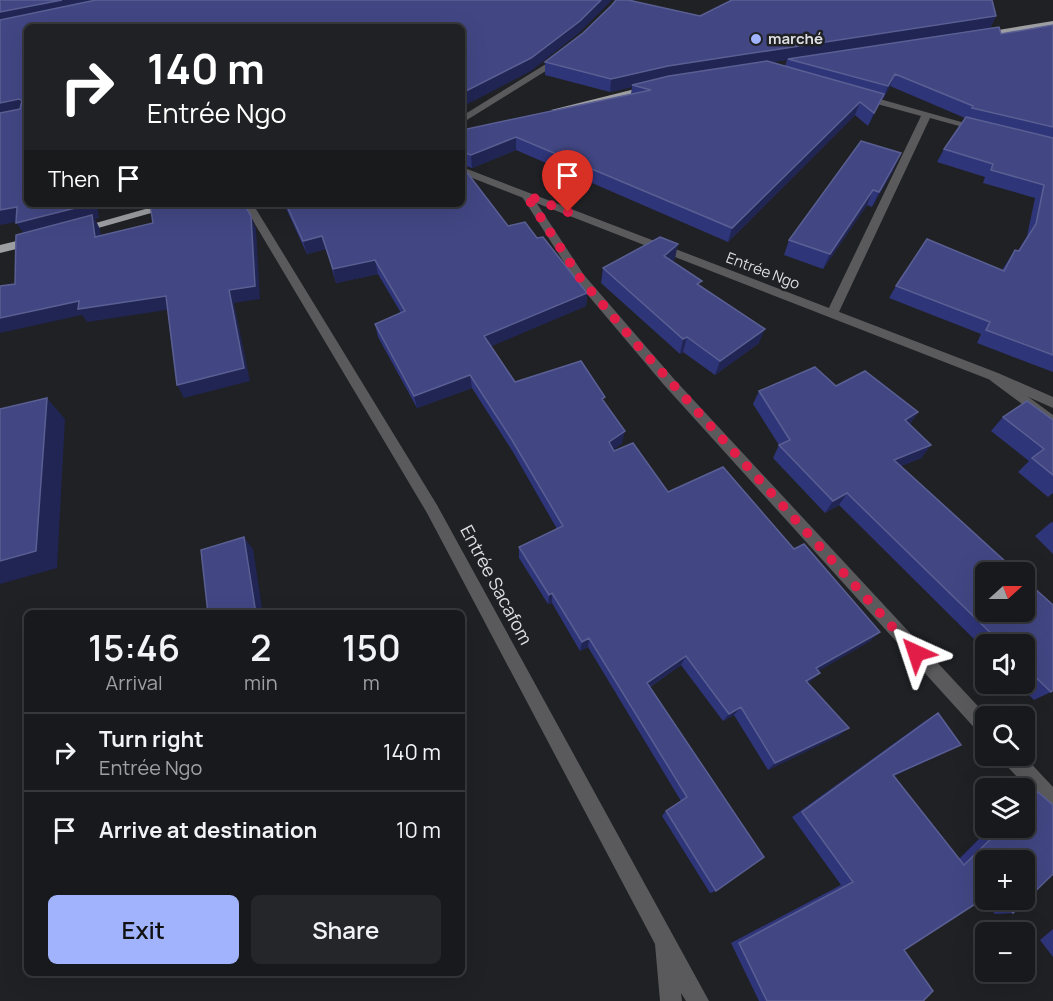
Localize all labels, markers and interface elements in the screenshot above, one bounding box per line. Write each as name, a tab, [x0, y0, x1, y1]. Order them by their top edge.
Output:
place label: marché	[768, 28, 823, 49]
marker: marché	[749, 32, 763, 46]
text: 140 m	[147, 39, 265, 97]
icon: right	[48, 48, 126, 126]
text: Entrée Ngo	[147, 94, 286, 131]
pin	[542, 150, 593, 212]
icon: arrive	[551, 159, 584, 192]
icon: arrive	[112, 162, 145, 195]
text: Then	[48, 164, 100, 194]
street label: Entrée Ngo	[723, 247, 803, 294]
street label: Entrée Sacafom	[455, 521, 539, 649]
north arrow	[975, 562, 1035, 622]
map controls	[975, 562, 1035, 982]
position arrow	[884, 621, 948, 685]
text: 15:46	[88, 623, 180, 672]
text: 2	[250, 623, 271, 672]
text: 150	[342, 623, 401, 672]
button: sound	[975, 634, 1035, 694]
text: Arrival	[106, 669, 163, 696]
text: min	[244, 669, 278, 696]
text: m	[363, 669, 380, 696]
button: search	[975, 706, 1035, 766]
text: Turn right	[99, 724, 204, 754]
icon: right	[48, 736, 81, 769]
text: 140 m	[383, 737, 441, 767]
text: Entrée Ngo	[99, 754, 202, 781]
button: layers	[975, 778, 1035, 838]
icon: arrive	[48, 814, 81, 847]
text: Arrive at destination	[99, 815, 317, 845]
text: 10 m	[396, 815, 441, 845]
button: +	[975, 850, 1035, 910]
button: Exit	[48, 895, 239, 964]
button: Share	[251, 895, 441, 964]
button: −	[975, 922, 1035, 982]

